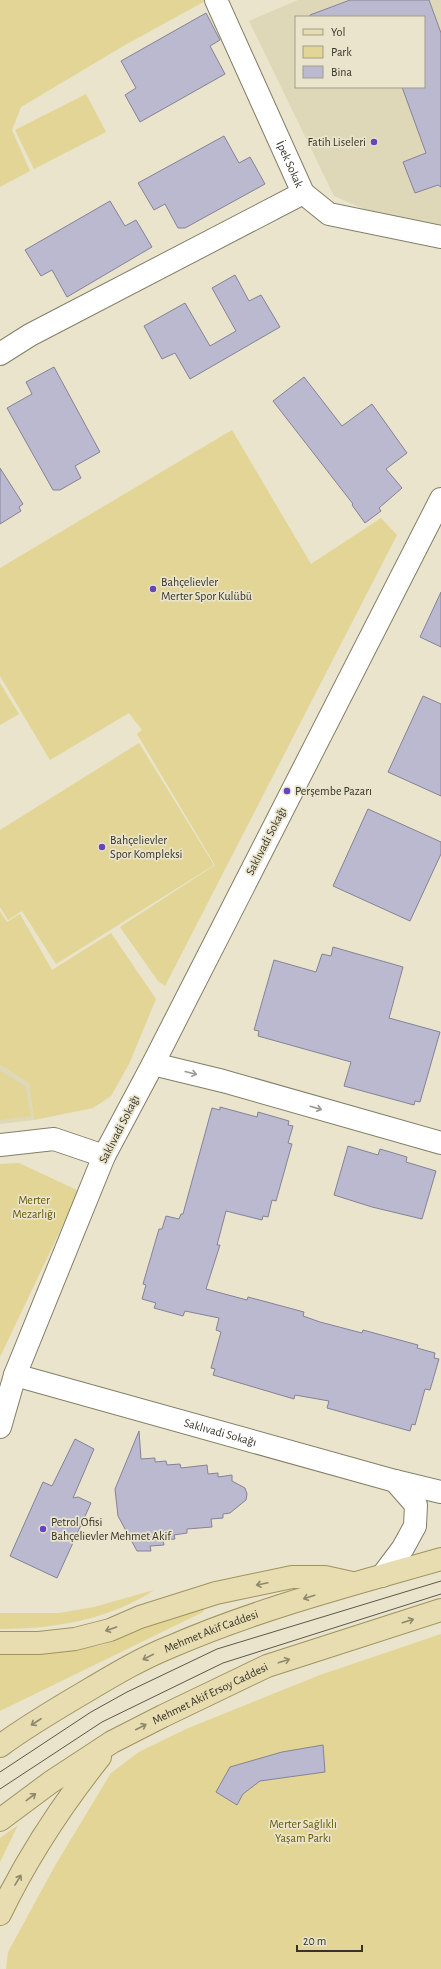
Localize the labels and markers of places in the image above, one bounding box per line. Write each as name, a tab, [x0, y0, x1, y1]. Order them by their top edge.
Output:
place label: Fatih Liseleri	[307, 136, 366, 148]
marker: Fatih Liseleri	[369, 137, 379, 147]
place label: Bahçelievler Merter Spor Kulübü	[161, 576, 252, 602]
marker: Bahçelievler Merter Spor Kulübü	[148, 584, 158, 594]
place label: Perşembe Pazarı	[295, 785, 372, 797]
marker: Perşembe Pazarı	[282, 786, 292, 796]
place label: Bahçelievler Spor Kompleksi	[110, 834, 182, 860]
marker: Bahçelievler Spor Kompleksi	[97, 842, 107, 852]
place label: Petrol Ofisi Bahçelievler Mehmet Akif	[51, 1516, 172, 1542]
marker: Petrol Ofisi Bahçelievler Mehmet Akif	[38, 1524, 48, 1534]

